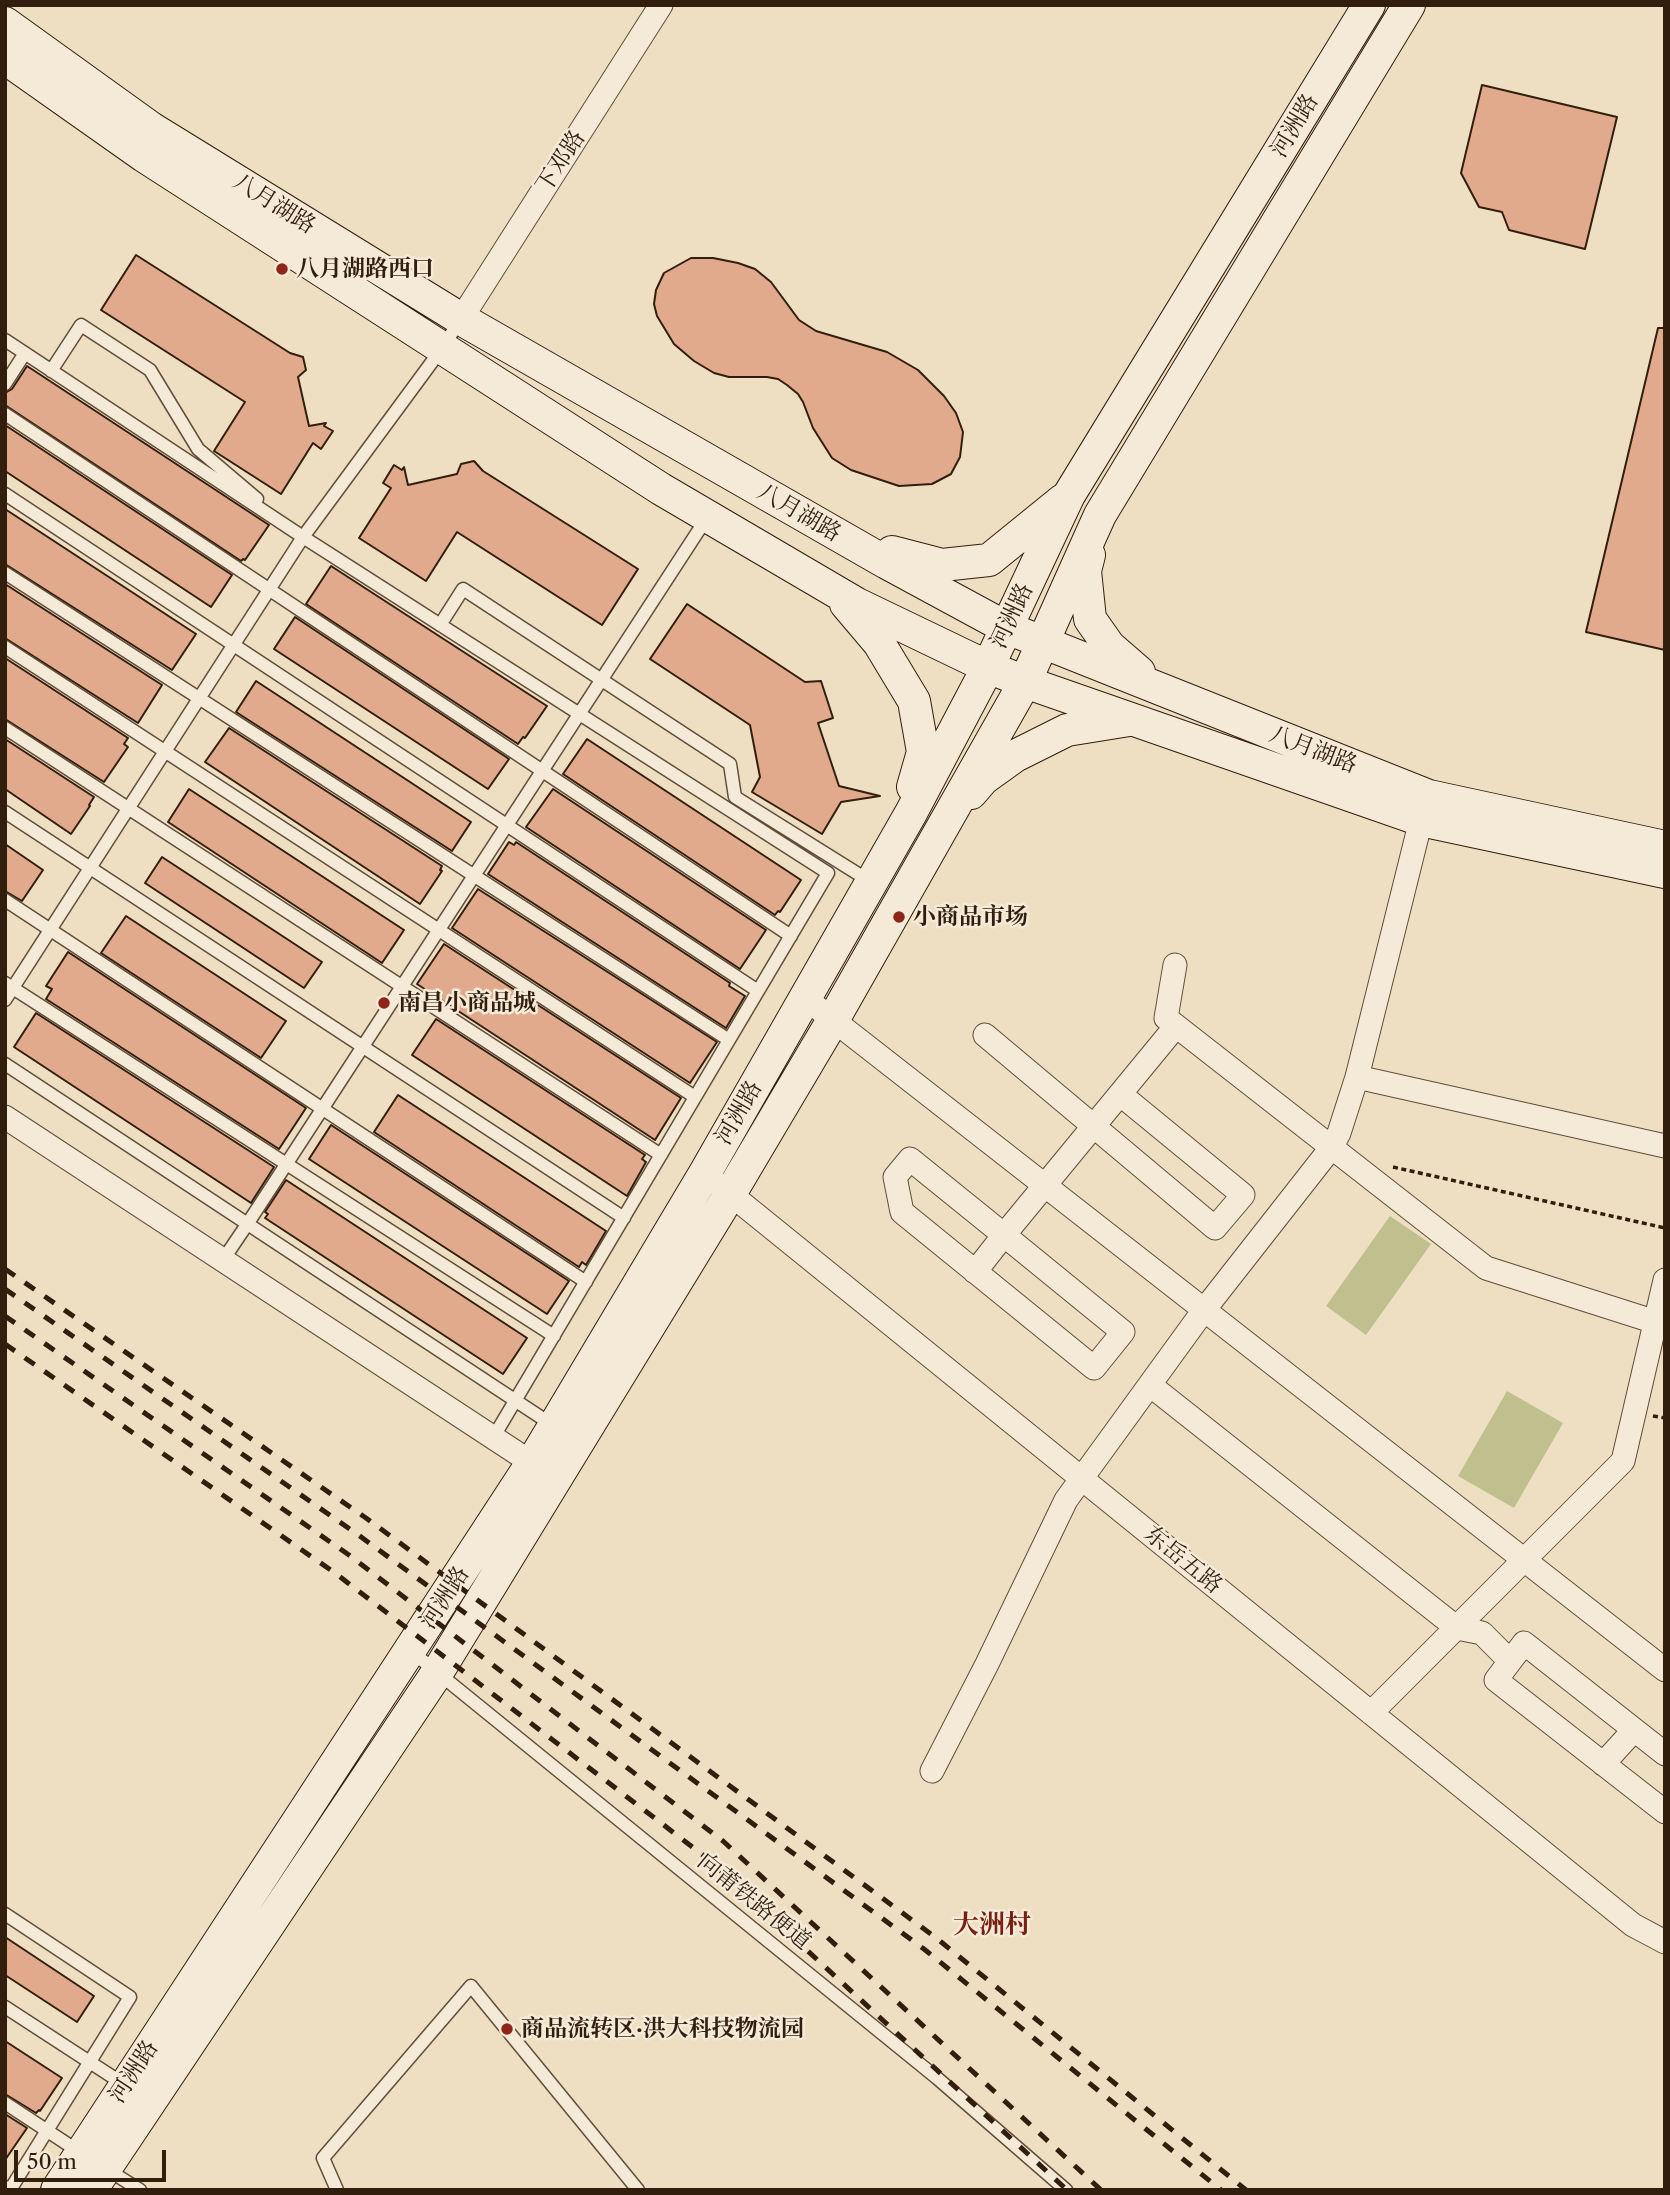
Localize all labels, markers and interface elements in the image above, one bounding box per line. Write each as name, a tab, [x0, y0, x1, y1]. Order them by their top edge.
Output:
street label: 河洲路	[1265, 89, 1325, 163]
street label: 下邓路	[531, 126, 591, 198]
street label: 八月湖路	[228, 168, 320, 240]
place label: 八月湖路西口	[296, 255, 434, 283]
marker: 八月湖路西口	[274, 261, 290, 277]
street label: 八月湖路	[752, 478, 846, 548]
street label: 河洲路	[985, 579, 1039, 653]
street label: 八月湖路	[1265, 721, 1361, 779]
place label: 小商品市场	[913, 903, 1028, 931]
marker: 小商品市场	[891, 909, 907, 925]
place label: 南昌小商品城	[398, 989, 536, 1017]
marker: 南昌小商品城	[376, 995, 392, 1011]
street label: 河洲路	[710, 1076, 768, 1150]
street label: 东岳五路	[1139, 1520, 1227, 1600]
street label: 河洲路	[415, 1562, 475, 1634]
street label: 向莆铁路便道	[692, 1848, 816, 1956]
district label: 大洲村	[953, 1909, 1031, 1941]
place label: 商品流转区·洪大科技物流园	[521, 2015, 804, 2043]
marker: 商品流转区·洪大科技物流园	[499, 2021, 515, 2037]
street label: 河洲路	[104, 2036, 164, 2108]
scale bar	[18, 2136, 170, 2180]
text: 50 m	[27, 2149, 77, 2174]

